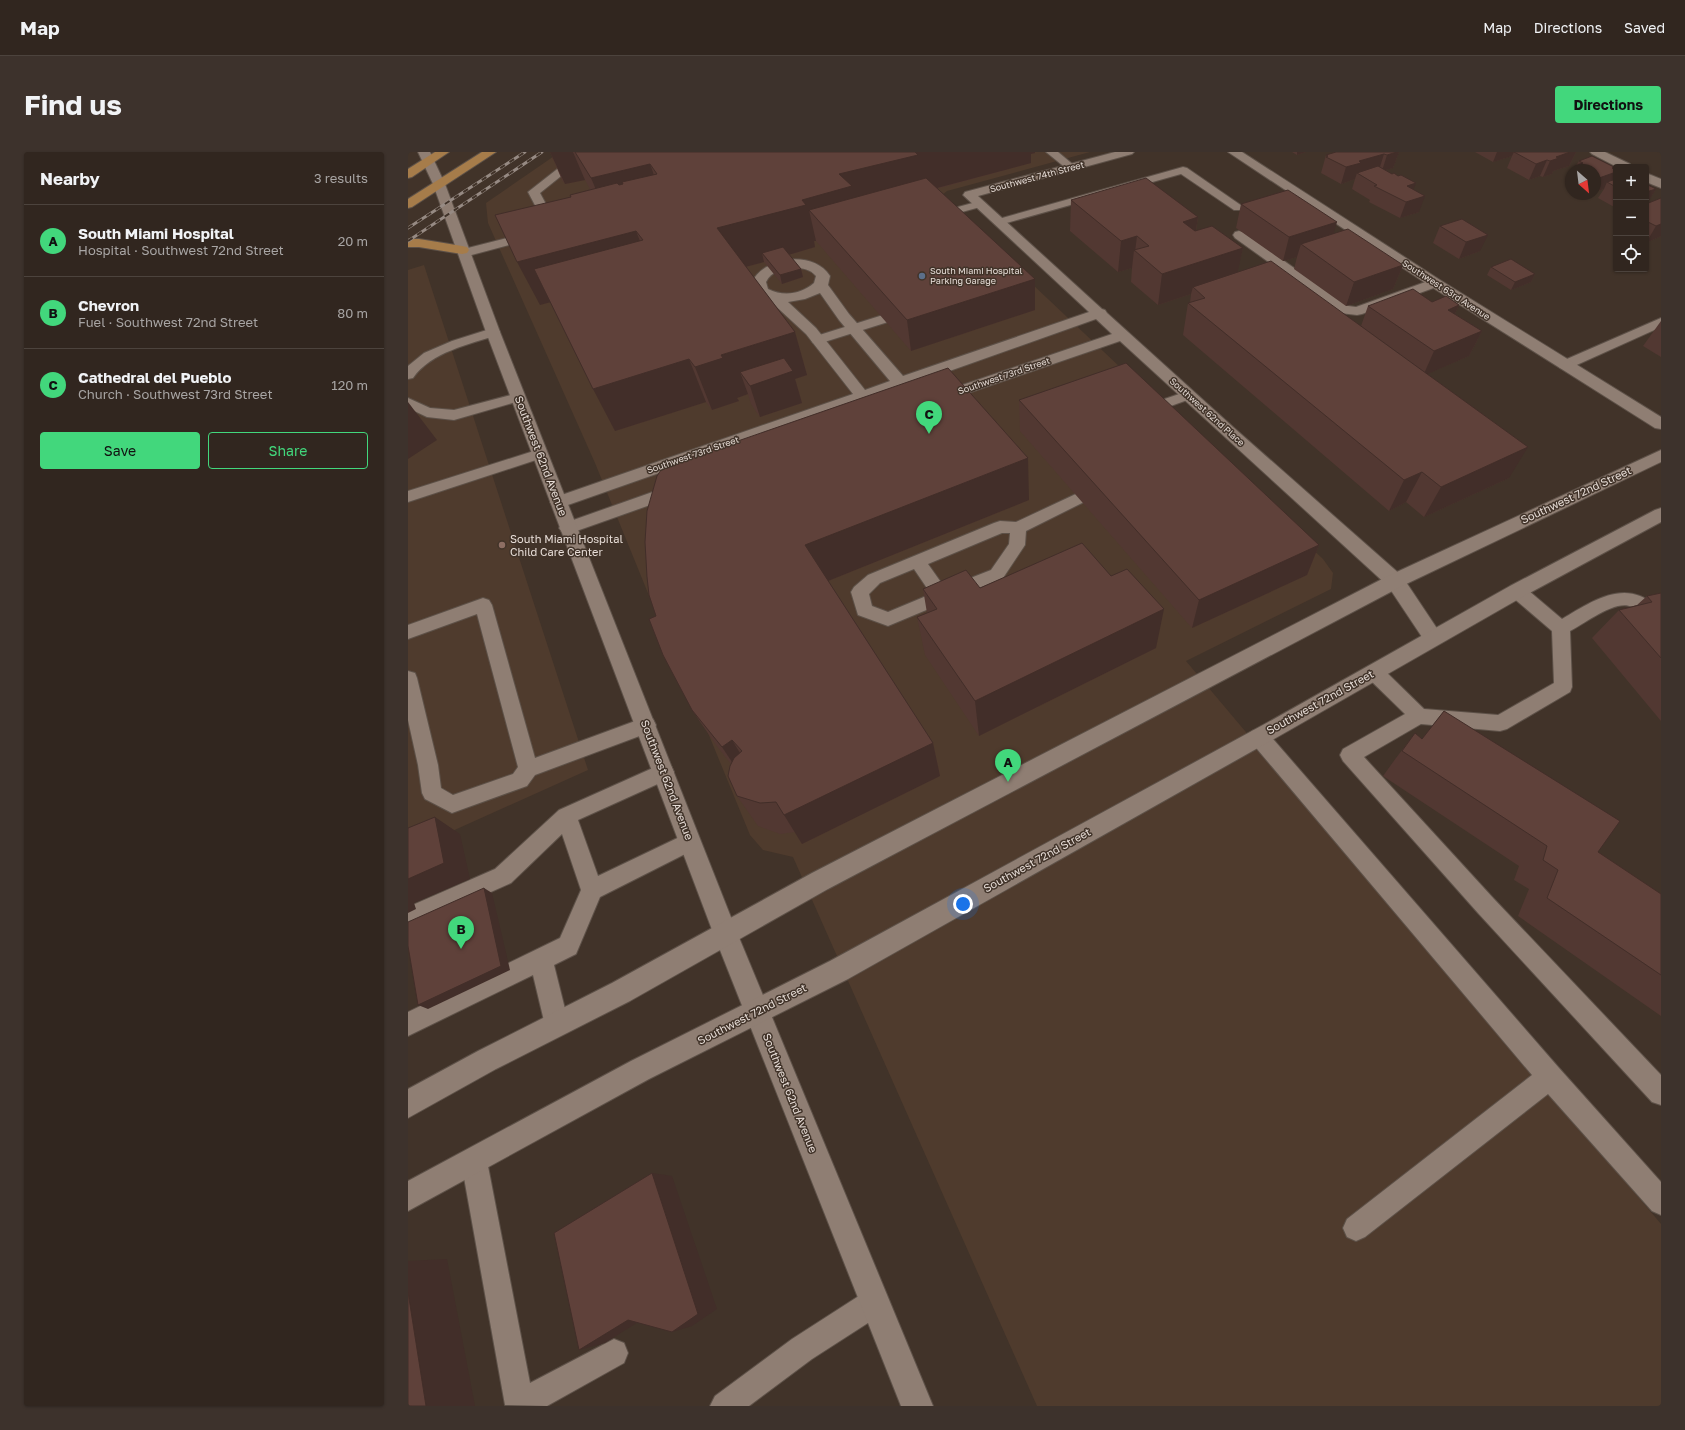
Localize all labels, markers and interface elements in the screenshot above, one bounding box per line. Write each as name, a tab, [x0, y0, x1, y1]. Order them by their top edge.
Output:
text: Map	[20, 16, 60, 39]
text: Map	[1483, 19, 1512, 36]
text: Directions	[1534, 19, 1602, 36]
text: Saved	[1624, 19, 1665, 36]
button: Directions	[1555, 86, 1661, 123]
text: Find us	[24, 88, 122, 121]
street label: Southwest 74th Street	[989, 159, 1086, 194]
north arrow	[1565, 164, 1601, 200]
map controls	[1613, 164, 1649, 272]
button: +	[1613, 164, 1649, 200]
text: Nearby	[40, 168, 100, 189]
text: 3 results	[314, 170, 368, 186]
button: −	[1613, 200, 1649, 236]
text: South Miami Hospital	[78, 224, 234, 242]
text: A	[48, 233, 58, 249]
text: 20 m	[338, 233, 368, 249]
button: locate	[1613, 236, 1649, 272]
text: Hospital · Southwest 72nd Street	[78, 242, 284, 258]
street label: Southwest 63rd Avenue	[1400, 257, 1492, 322]
place label: South Miami Hospital Parking Garage	[930, 265, 1022, 286]
marker: South Miami Hospital Parking Garage	[917, 271, 927, 281]
text: Chevron	[78, 296, 139, 314]
text: B	[48, 305, 58, 321]
text: 80 m	[337, 305, 368, 321]
text: Fuel · Southwest 72nd Street	[78, 314, 258, 330]
street label: Southwest 73rd Street	[956, 354, 1052, 396]
text: Cathedral del Pueblo	[78, 368, 231, 386]
street label: Southwest 62nd Place	[1168, 375, 1247, 448]
text: C	[48, 377, 58, 393]
text: 120 m	[331, 377, 368, 393]
text: Church · Southwest 73rd Street	[78, 386, 273, 402]
street label: Southwest 62nd Avenue	[513, 394, 570, 518]
pin: C	[916, 401, 942, 434]
button: Save	[40, 432, 200, 469]
button: Share	[208, 432, 368, 469]
street label: Southwest 73rd Street	[645, 433, 741, 475]
street label: Southwest 72nd Street	[1518, 463, 1633, 526]
place label: South Miami Hospital Child Care Center	[510, 532, 623, 558]
marker: South Miami Hospital Child Care Center	[497, 540, 507, 550]
street label: Southwest 72nd Street	[1264, 667, 1376, 736]
street label: Southwest 62nd Avenue	[639, 718, 696, 842]
pin: A	[995, 749, 1021, 782]
street label: Southwest 72nd Street	[981, 825, 1093, 894]
your location	[953, 894, 973, 914]
pin: B	[448, 916, 474, 949]
street label: Southwest 72nd Street	[695, 980, 808, 1047]
street label: Southwest 62nd Avenue	[761, 1031, 820, 1154]

